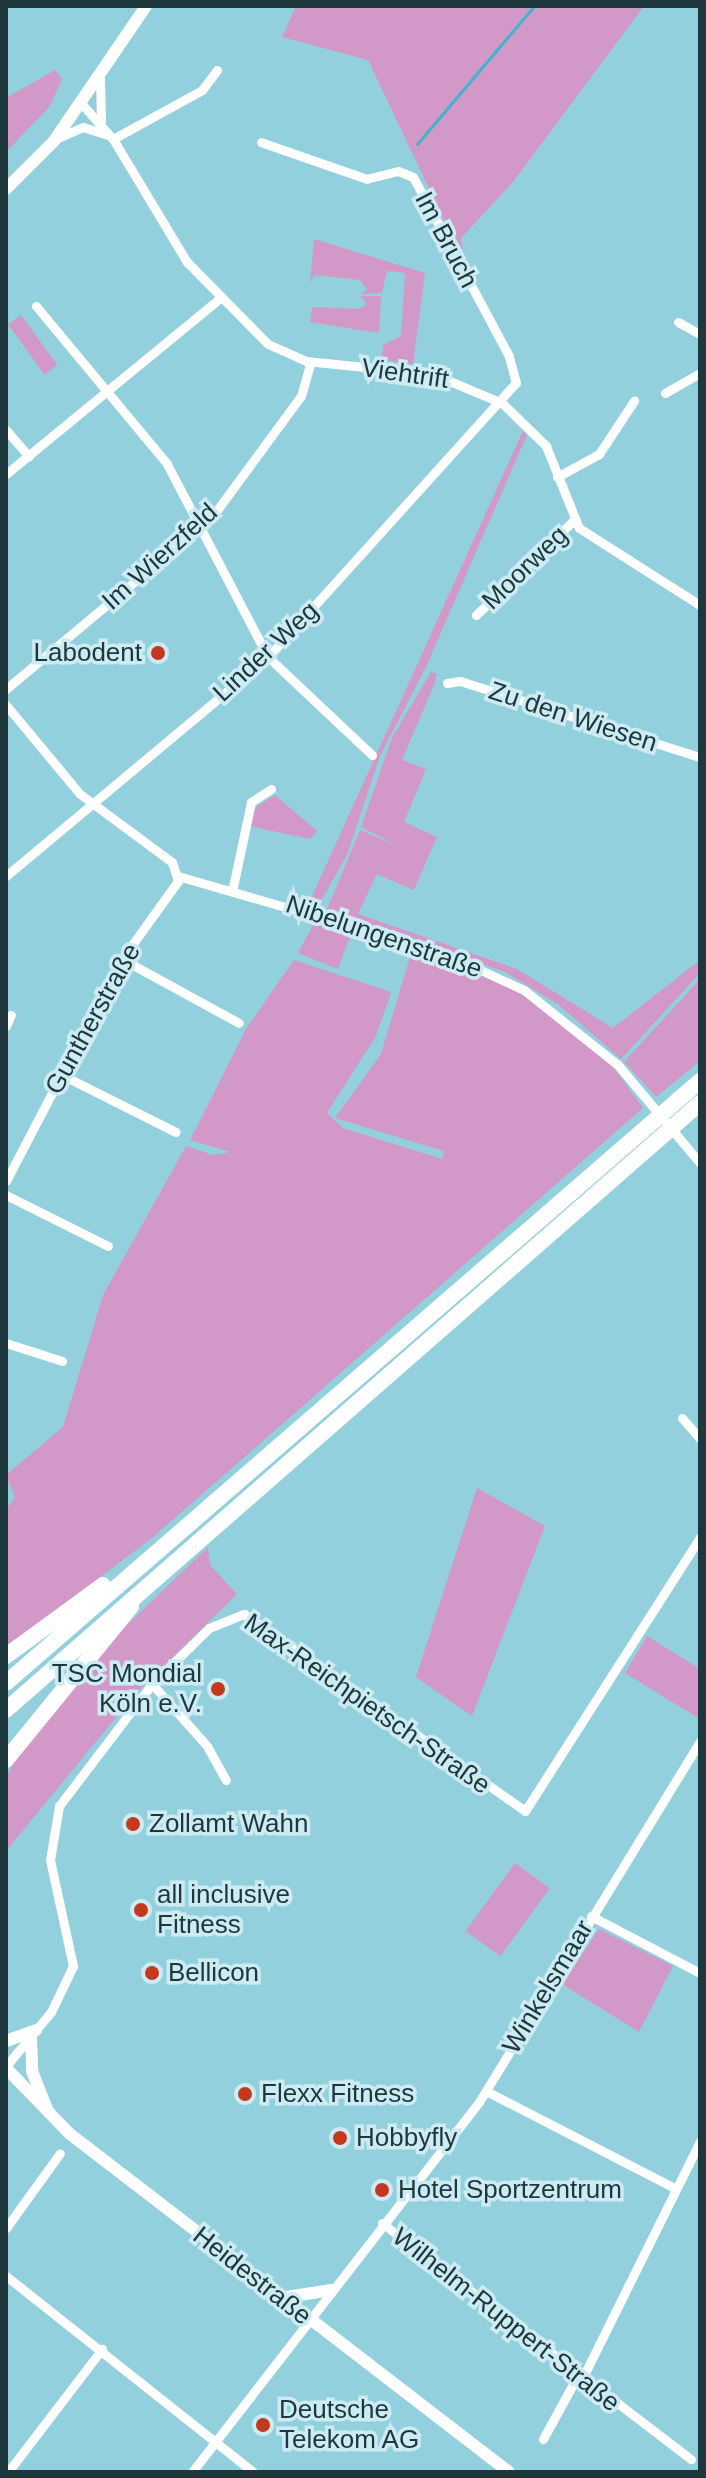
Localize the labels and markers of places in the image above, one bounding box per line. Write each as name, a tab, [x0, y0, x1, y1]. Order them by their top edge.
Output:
place label: Labodent	[34, 637, 142, 669]
marker: Labodent	[149, 644, 167, 662]
place label: TSC Mondial Köln e.V.	[52, 1658, 202, 1720]
marker: TSC Mondial Köln e.V.	[209, 1680, 227, 1698]
place label: Zollamt Wahn	[149, 1808, 308, 1840]
marker: Zollamt Wahn	[124, 1815, 142, 1833]
place label: all inclusive Fitness	[157, 1879, 290, 1940]
marker: all inclusive Fitness	[132, 1901, 150, 1919]
place label: Bellicon	[168, 1957, 259, 1989]
marker: Bellicon	[143, 1964, 161, 1982]
place label: Flexx Fitness	[261, 2078, 414, 2110]
marker: Flexx Fitness	[236, 2085, 254, 2103]
place label: Hobbyfly	[356, 2122, 457, 2154]
marker: Hobbyfly	[331, 2129, 349, 2147]
place label: Hotel Sportzentrum	[398, 2174, 622, 2206]
marker: Hotel Sportzentrum	[373, 2181, 391, 2199]
place label: Deutsche Telekom AG	[279, 2394, 421, 2456]
marker: Deutsche Telekom AG	[254, 2416, 272, 2434]

